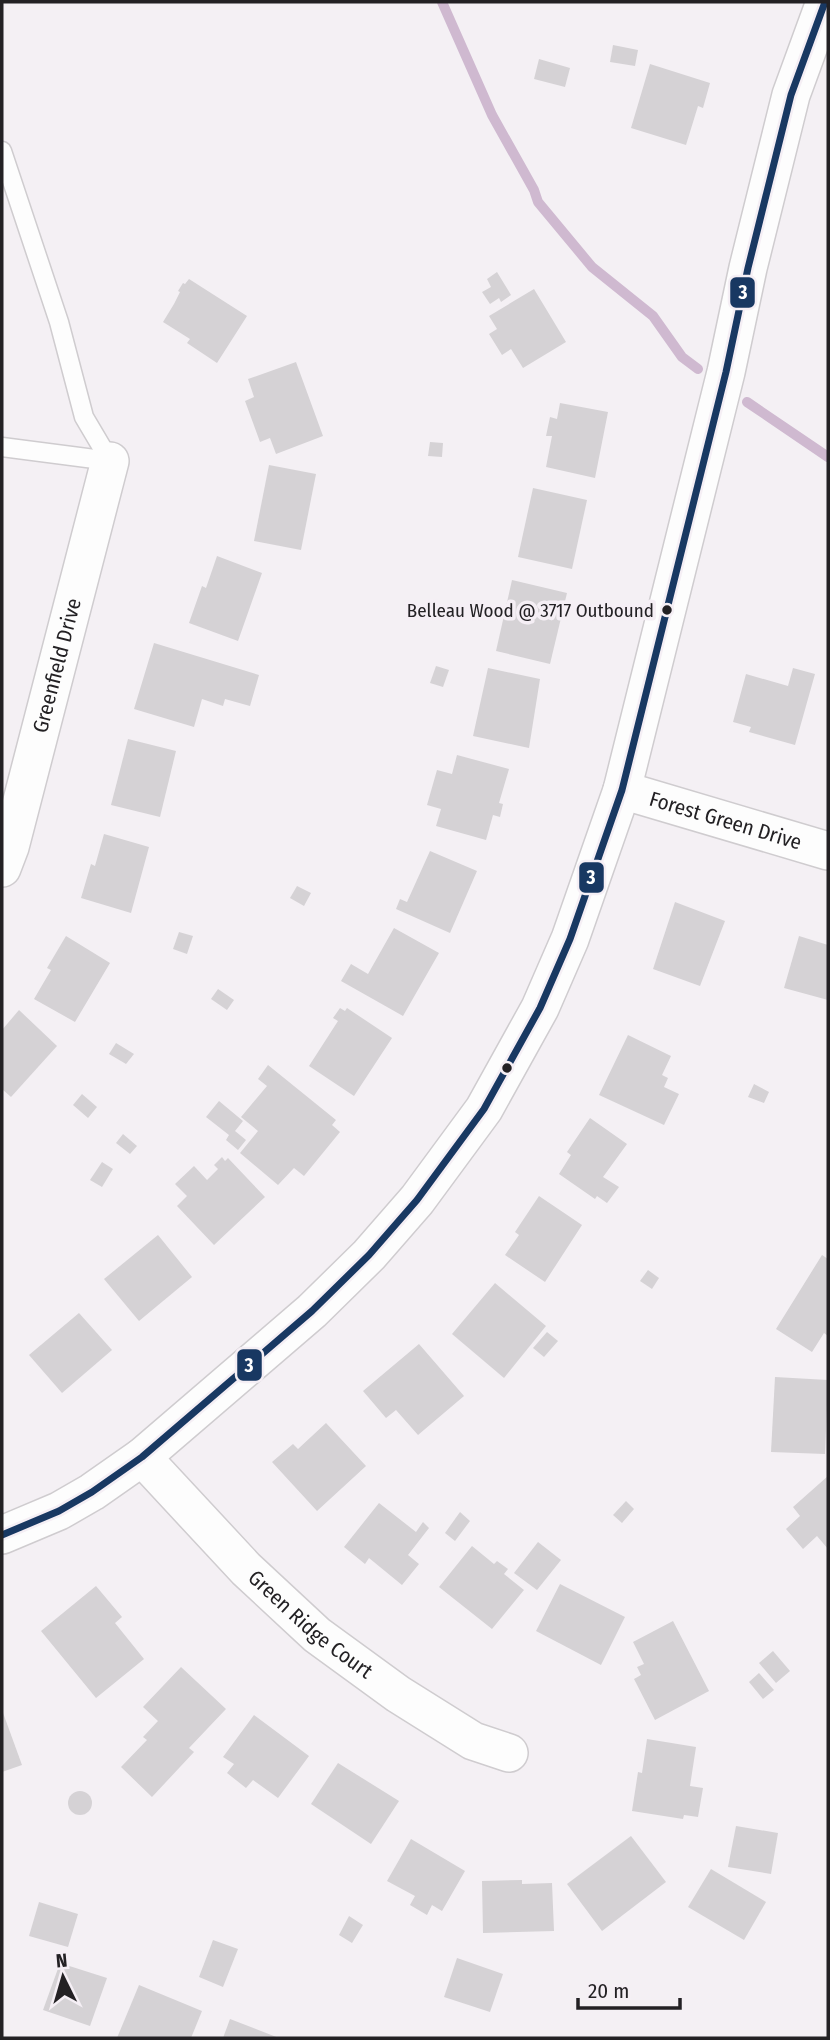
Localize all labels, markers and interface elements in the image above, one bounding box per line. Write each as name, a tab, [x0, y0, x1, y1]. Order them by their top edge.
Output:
line badge: 3	[729, 276, 756, 309]
text: 3	[738, 281, 748, 304]
street label: Greenfield Drive	[27, 595, 87, 736]
place label: Belleau Wood @ 3717 Outbound	[407, 599, 654, 622]
marker: Belleau Wood @ 3717 Outbound	[660, 603, 674, 617]
street label: Forest Green Drive	[646, 786, 805, 855]
line badge: 3	[578, 861, 605, 894]
text: 3	[586, 866, 596, 889]
unlabelled marker	[500, 1061, 514, 1075]
line badge: 3	[236, 1348, 263, 1382]
text: 3	[244, 1354, 254, 1377]
street label: Green Ridge Court	[243, 1565, 378, 1684]
north arrow	[28, 1942, 98, 2012]
text: N	[55, 1949, 68, 1973]
scale bar	[578, 1966, 680, 2010]
text: 20 m	[588, 1978, 629, 2004]

